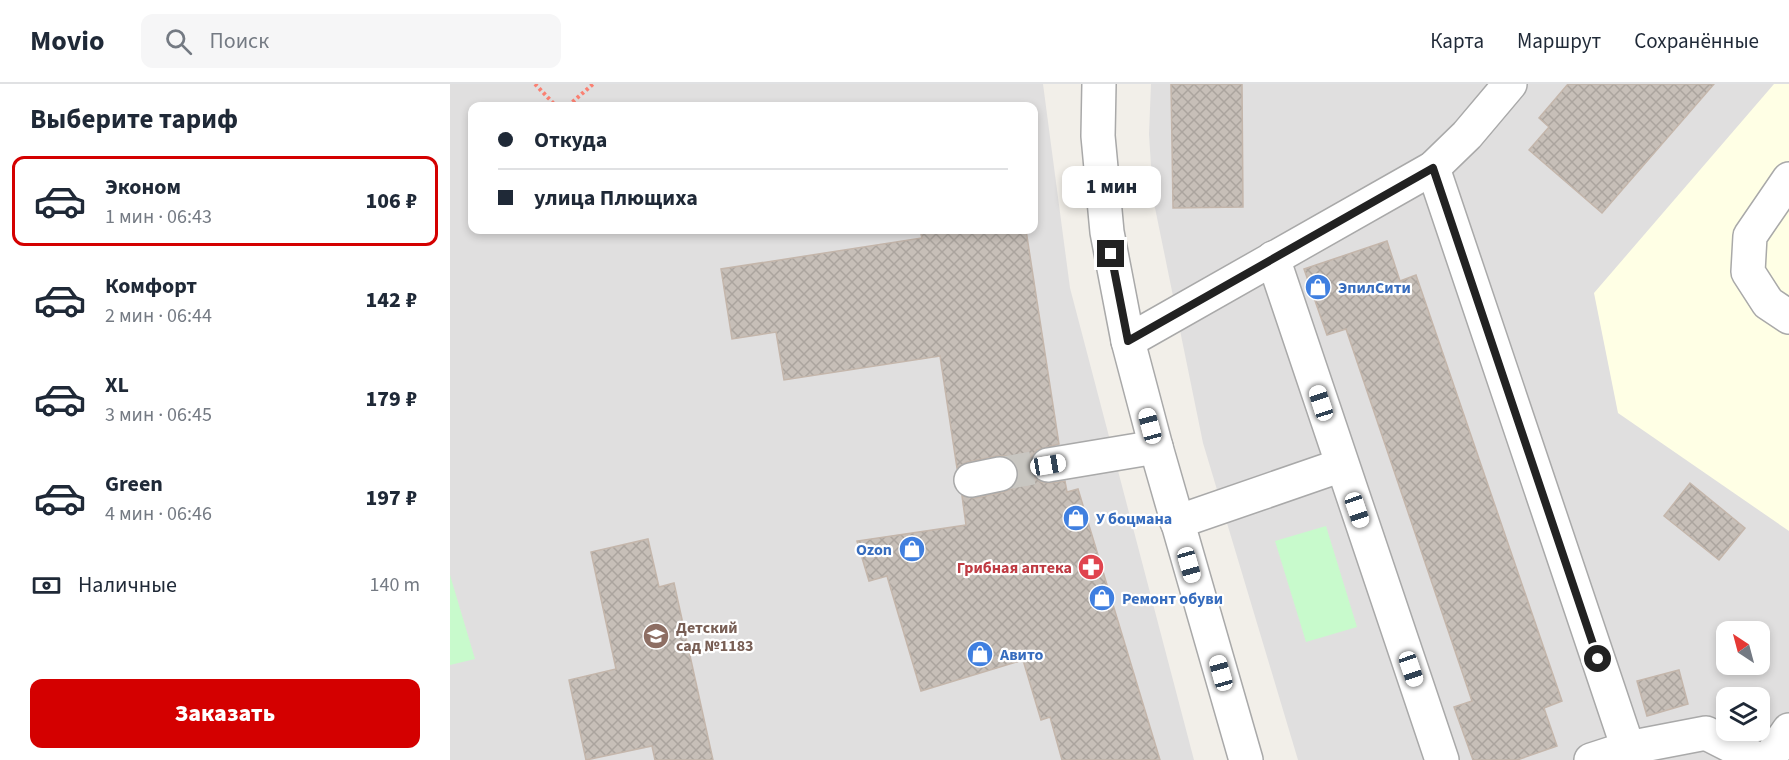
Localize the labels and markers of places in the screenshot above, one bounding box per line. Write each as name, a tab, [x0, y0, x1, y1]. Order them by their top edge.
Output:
shop icon: ЭпилСити	[1303, 272, 1333, 302]
place label: ЭпилСити	[1338, 277, 1411, 299]
shop icon: У боцмана	[1061, 503, 1091, 533]
place label: У боцмана	[1096, 508, 1172, 530]
shop icon: Ozon	[897, 534, 927, 564]
place label: Ozon	[856, 539, 892, 561]
pharmacy icon: Грибная аптека	[1076, 552, 1106, 582]
place label: Грибная аптека	[957, 557, 1072, 579]
shop icon: Ремонт обуви	[1087, 583, 1117, 613]
place label: Ремонт обуви	[1122, 588, 1223, 610]
place label: Детский сад №1183	[676, 617, 754, 657]
school or university icon: Детский сад №1183	[641, 621, 671, 651]
shop icon: Авито	[965, 639, 995, 669]
place label: Авито	[999, 644, 1044, 666]

